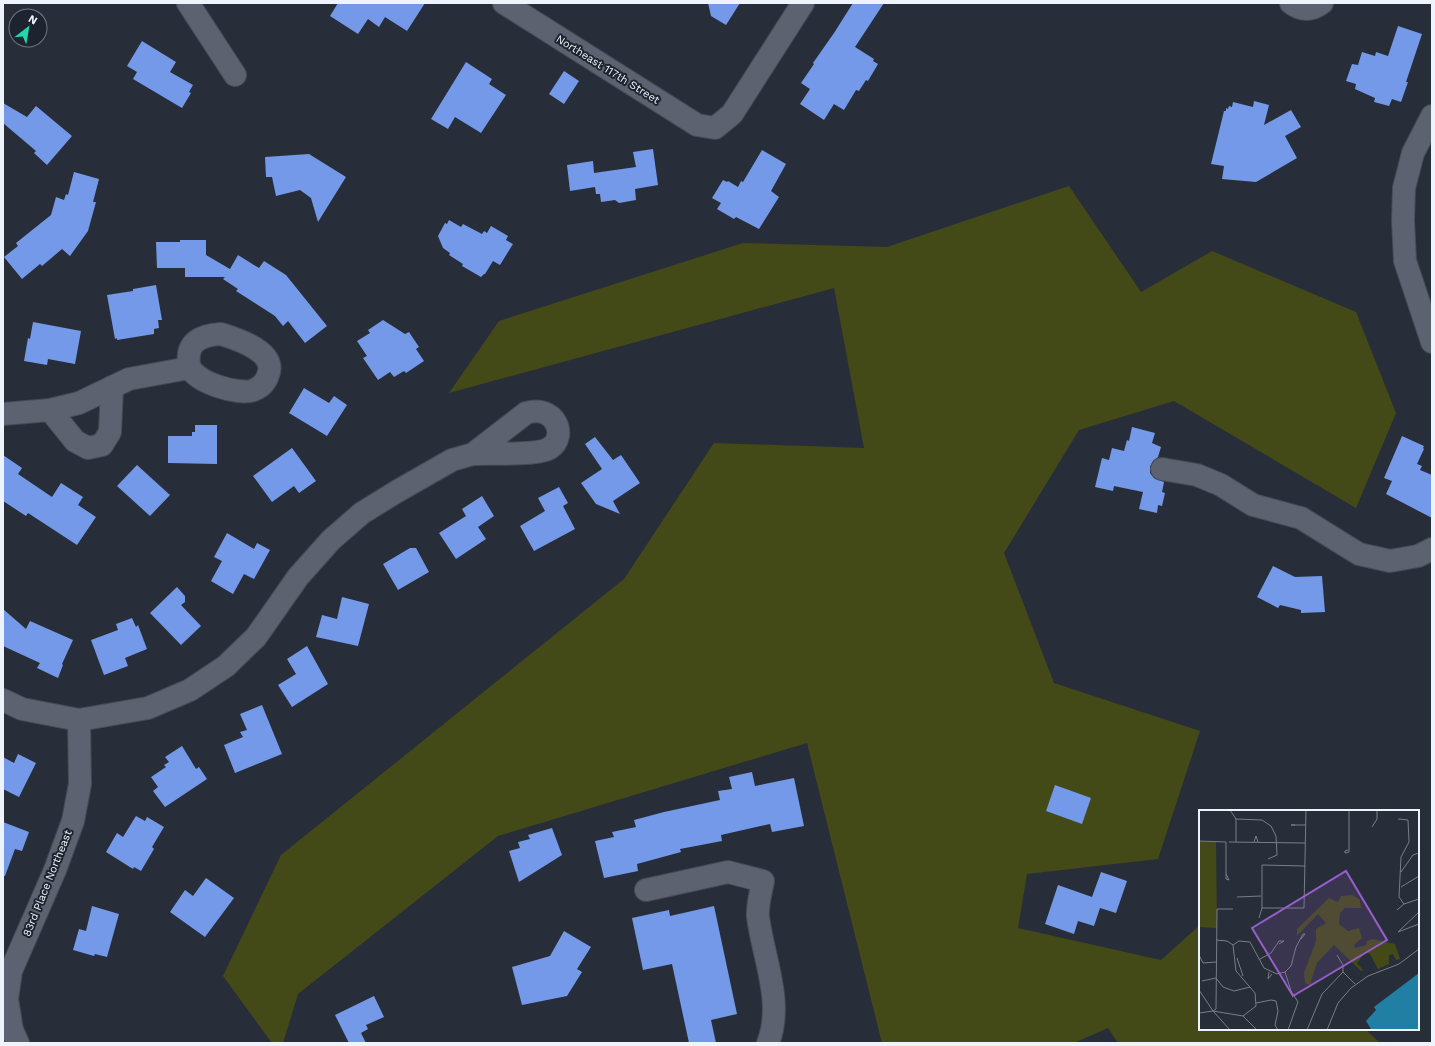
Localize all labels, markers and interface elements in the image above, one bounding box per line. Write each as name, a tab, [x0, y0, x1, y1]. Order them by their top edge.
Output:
north arrow	[8, 8, 48, 48]
text: N	[26, 12, 40, 28]
street label: Northeast 117th Street	[554, 32, 662, 107]
inset map	[1199, 810, 1419, 1030]
street label: 83rd Place Northeast	[20, 828, 75, 938]

